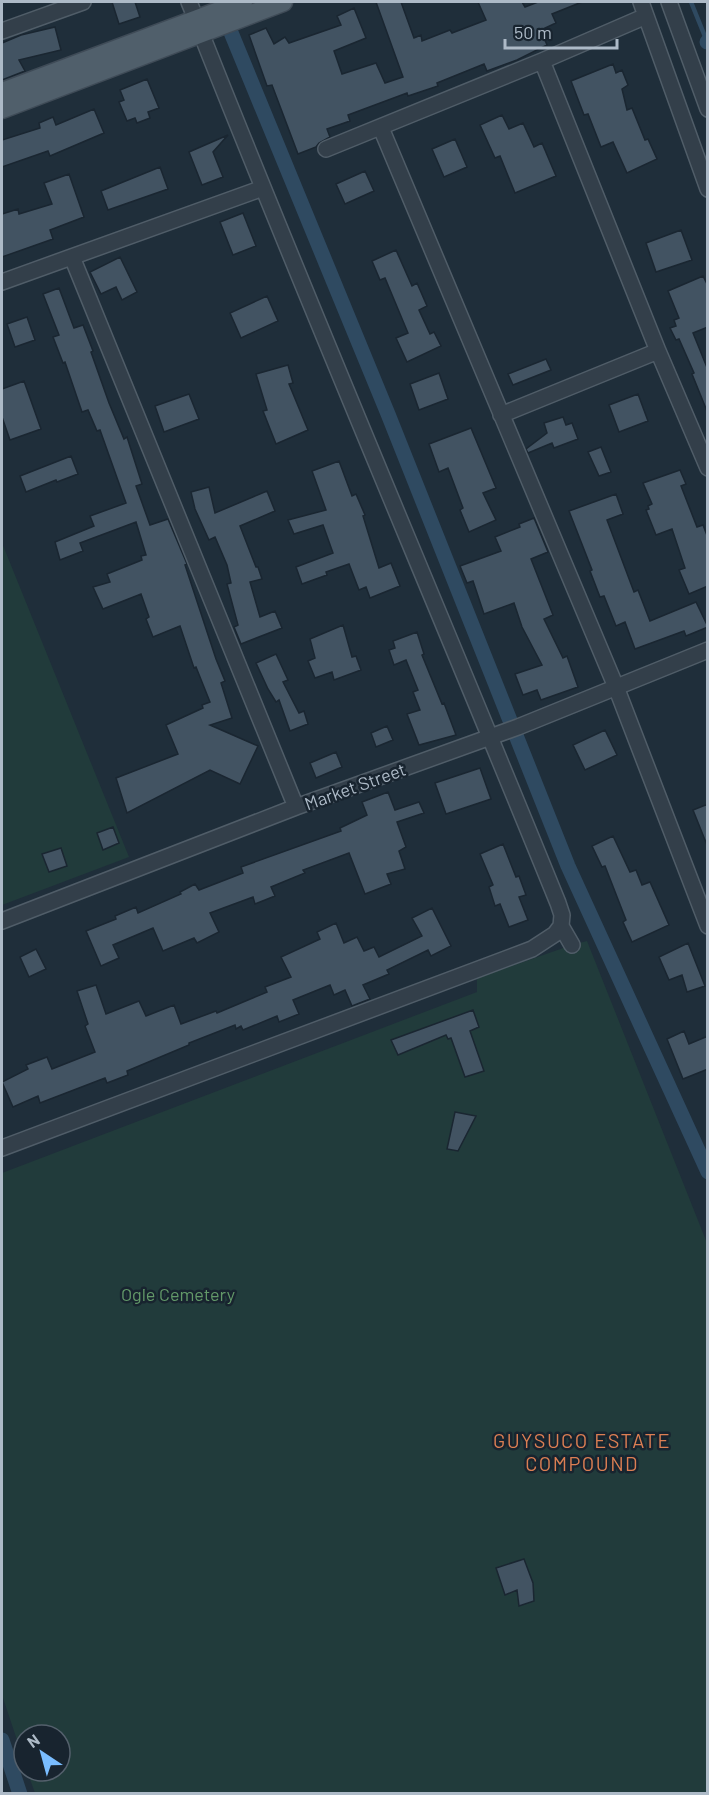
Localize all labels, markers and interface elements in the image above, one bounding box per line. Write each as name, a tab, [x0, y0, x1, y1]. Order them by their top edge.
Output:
scale bar	[505, 12, 618, 50]
text: 50 m	[514, 21, 552, 43]
street label: Market Street	[301, 758, 409, 814]
park label: Ogle Cemetery	[121, 1283, 235, 1305]
district label: GUYSUCO ESTATE COMPOUND	[493, 1428, 671, 1475]
north arrow	[12, 1723, 72, 1783]
text: N	[23, 1730, 43, 1751]

